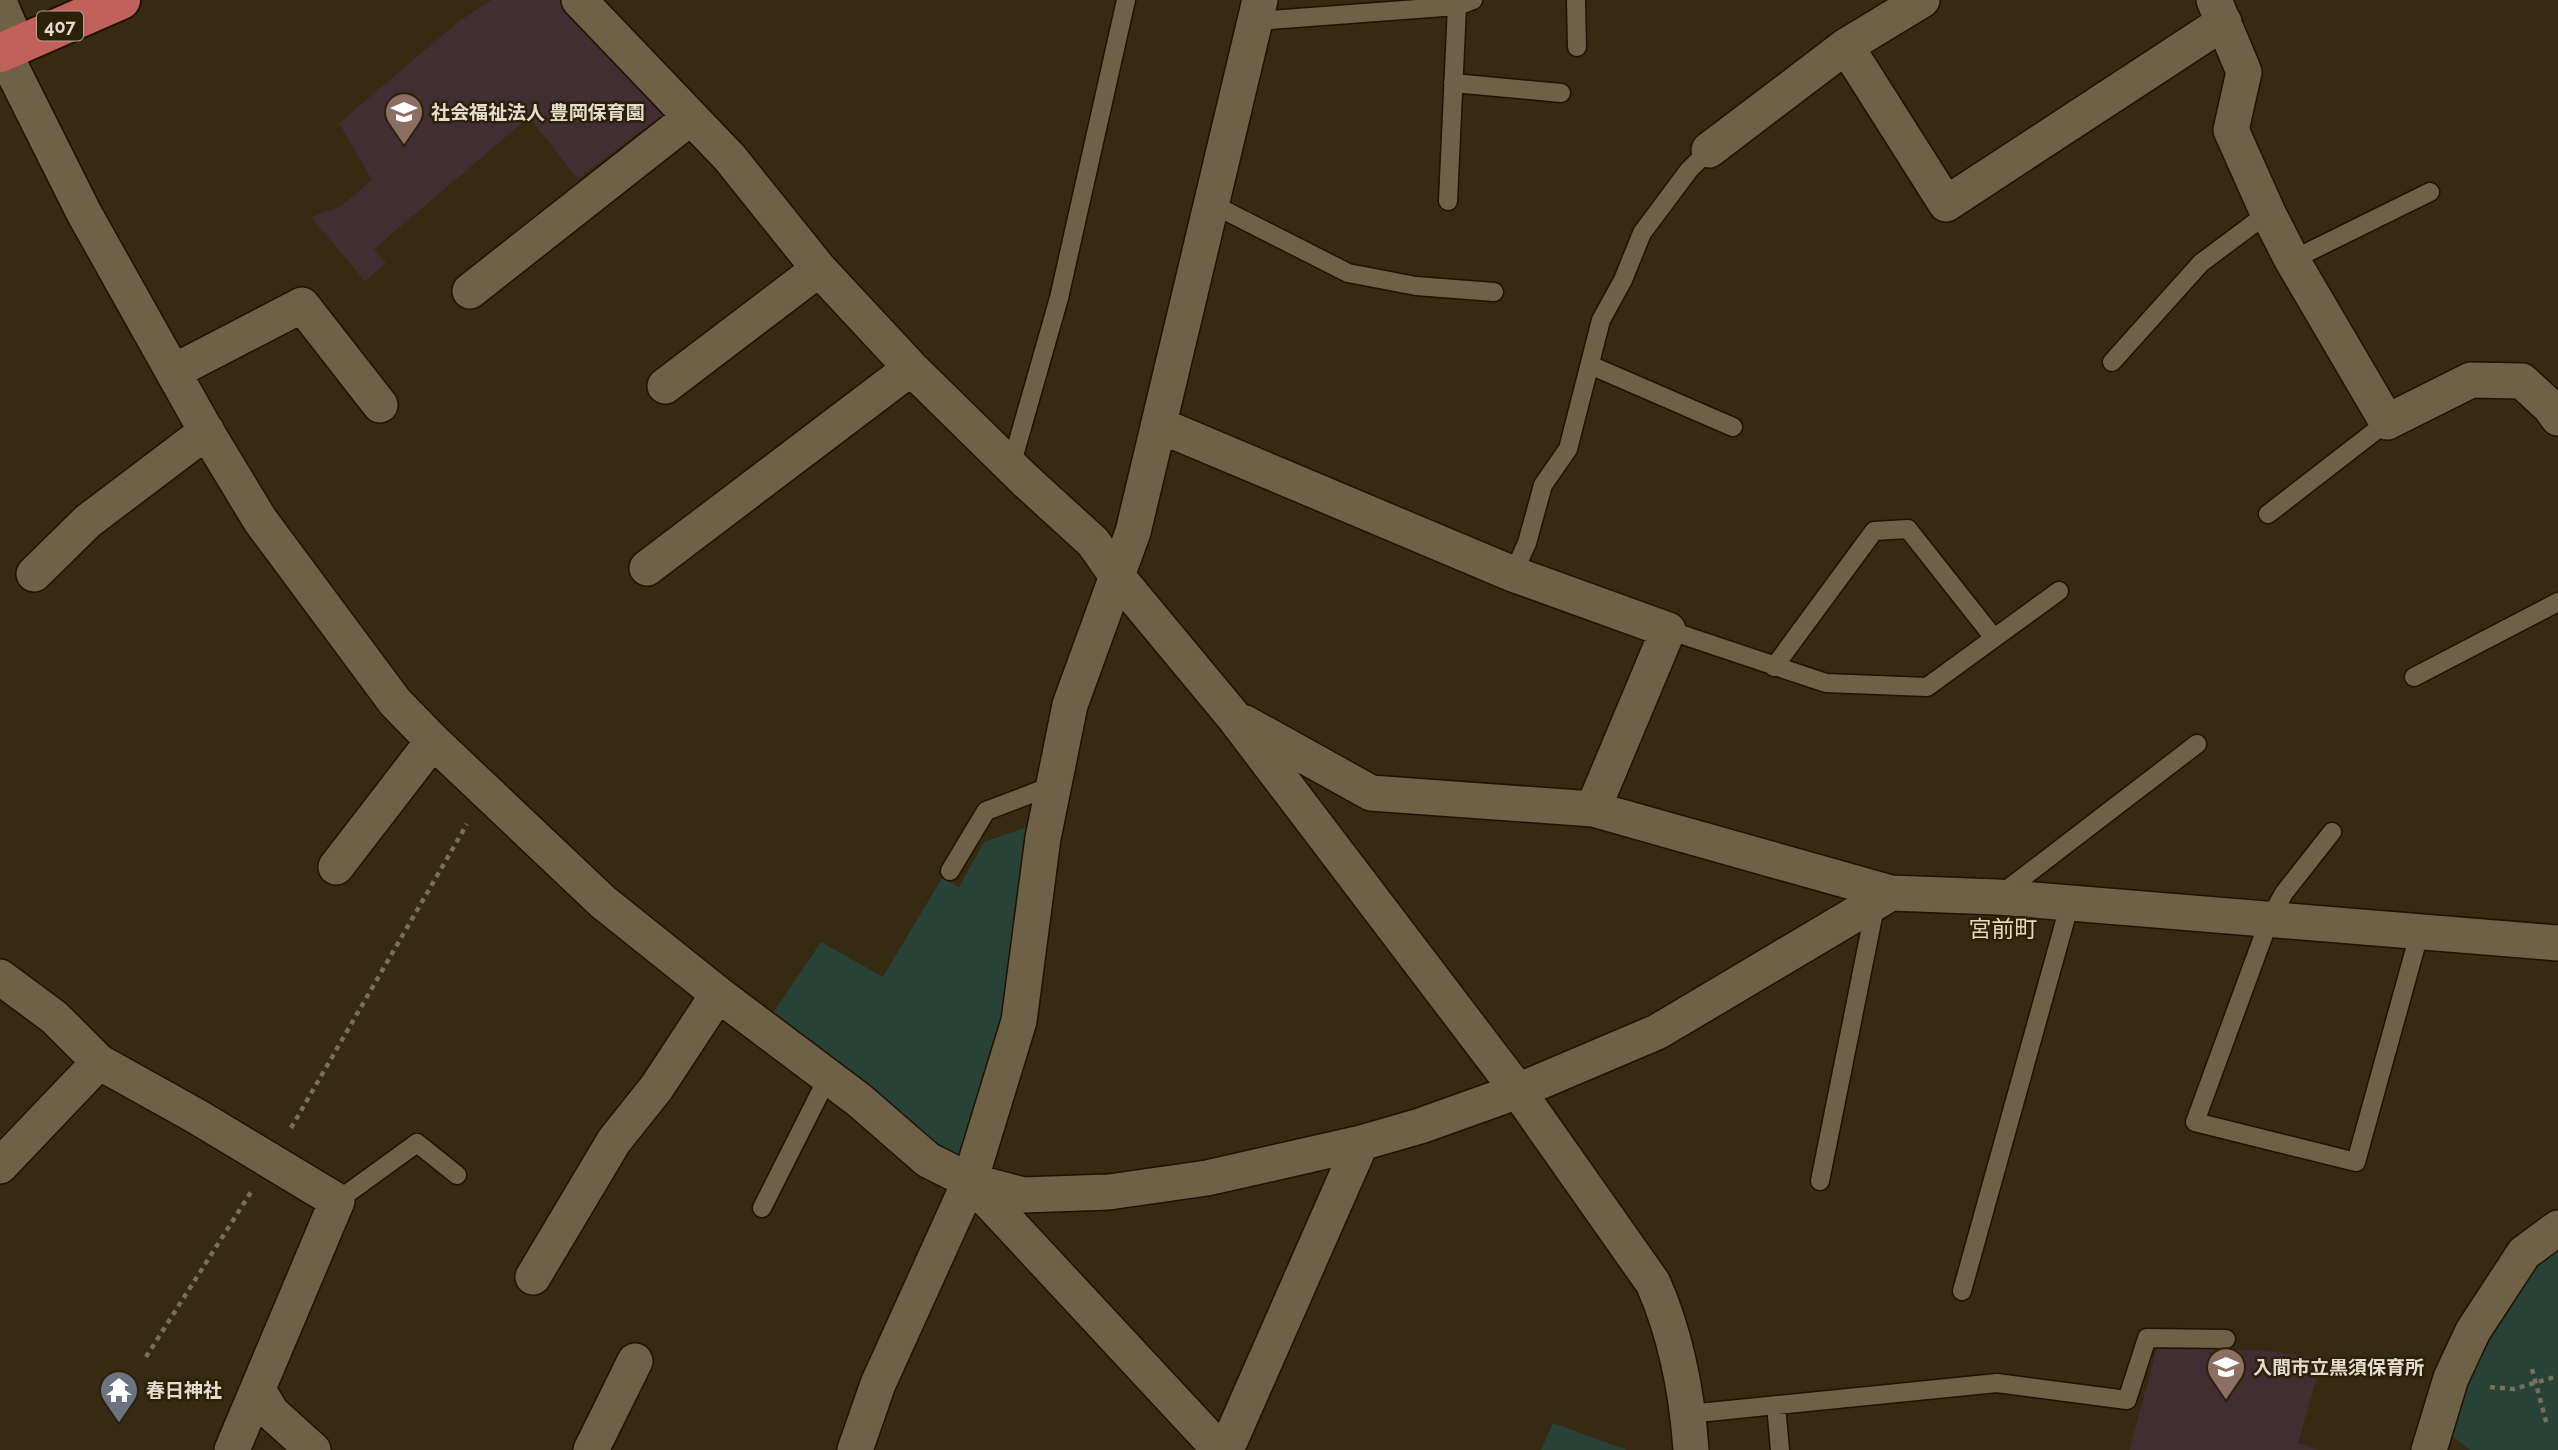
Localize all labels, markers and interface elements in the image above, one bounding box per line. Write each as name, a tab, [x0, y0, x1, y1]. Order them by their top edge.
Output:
road number: 407	[37, 12, 83, 41]
school or university icon: 社会福祉法人 豊岡保育園	[383, 91, 425, 146]
place label: 社会福祉法人 豊岡保育園	[431, 101, 645, 123]
district label: 宮前町	[1969, 915, 2038, 942]
school or university icon: 入間市立黒須保育所	[2205, 1346, 2247, 1401]
place label: 入間市立黒須保育所	[2253, 1356, 2424, 1378]
temple icon: 春日神社	[98, 1369, 140, 1424]
place label: 春日神社	[146, 1379, 222, 1401]

